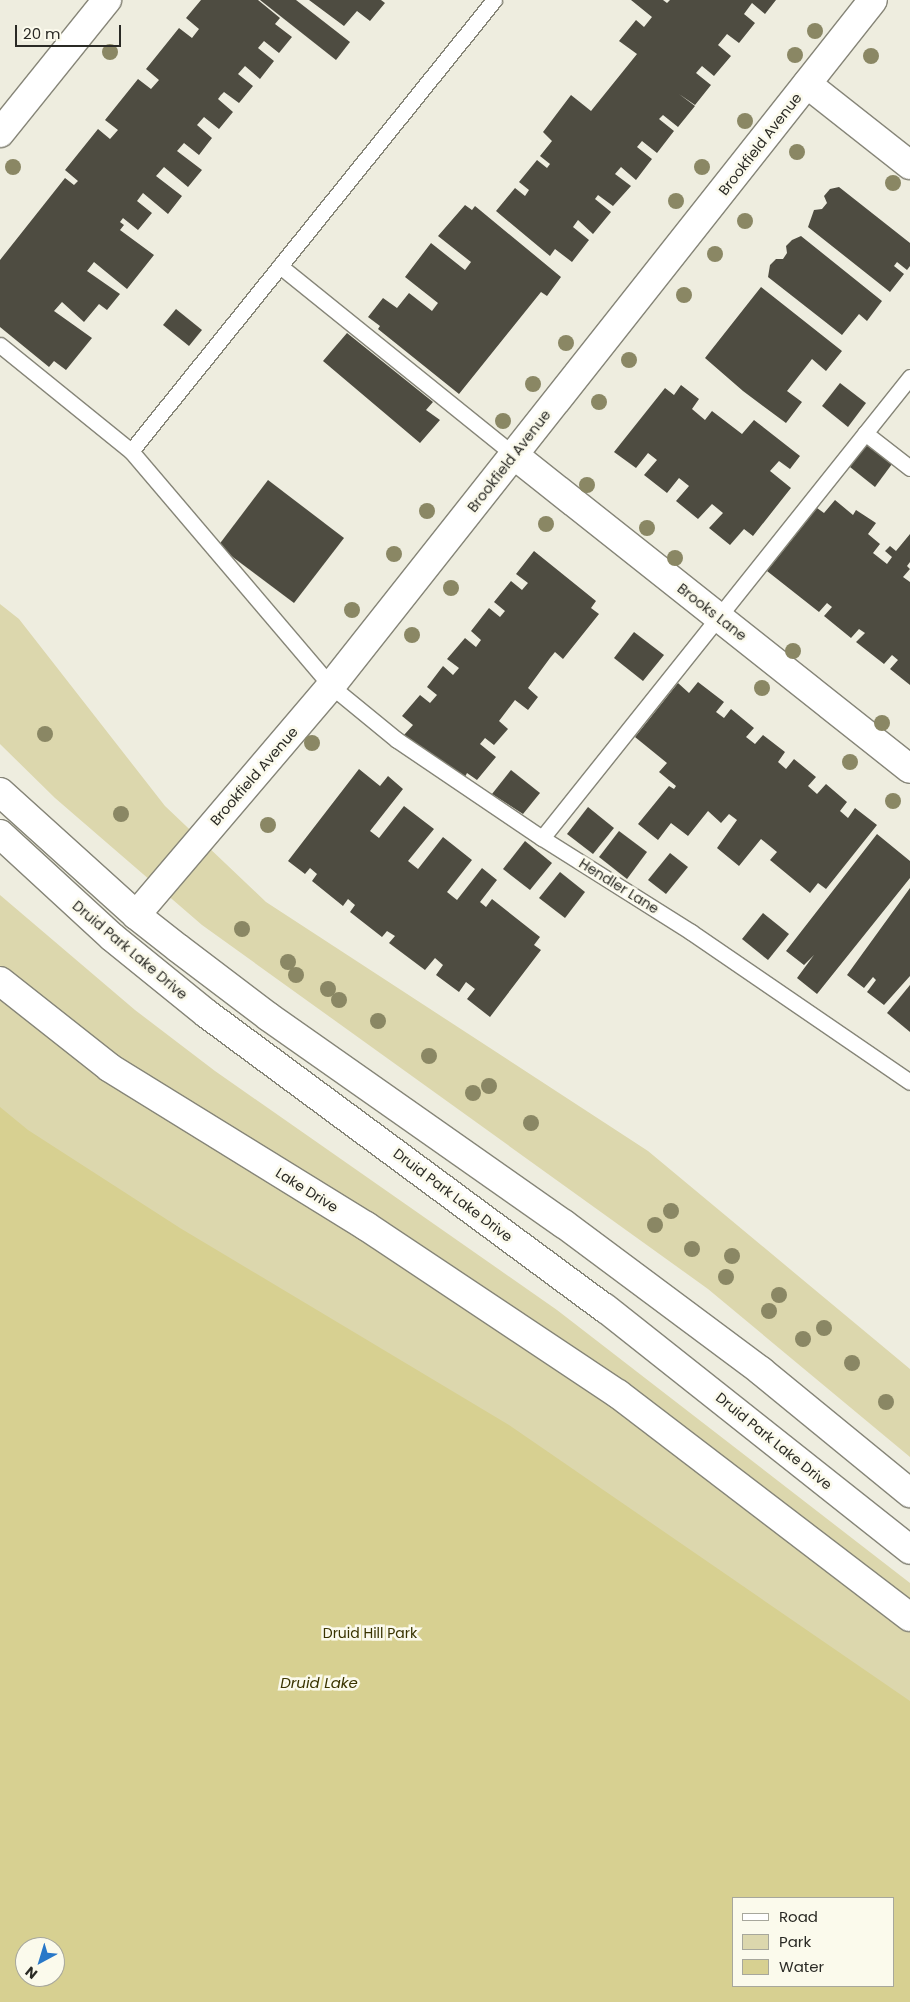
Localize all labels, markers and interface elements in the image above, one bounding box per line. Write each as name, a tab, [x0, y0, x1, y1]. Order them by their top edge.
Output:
scale bar	[18, 15, 124, 47]
text: 20 m	[23, 23, 61, 44]
street label: Brookfield Avenue	[715, 90, 805, 198]
street label: Brookfield Avenue	[464, 407, 554, 515]
street label: Brooks Lane	[674, 580, 750, 644]
street label: Brookfield Avenue	[207, 723, 301, 829]
street label: Hendler Lane	[576, 855, 662, 917]
street label: Druid Park Lake Drive	[69, 897, 191, 1003]
street label: Druid Park Lake Drive	[390, 1145, 516, 1245]
street label: Lake Drive	[273, 1164, 341, 1216]
street label: Druid Park Lake Drive	[712, 1389, 836, 1493]
park label: Druid Hill Park	[323, 1625, 417, 1641]
water label: Druid Lake	[280, 1674, 358, 1692]
legend	[732, 1897, 895, 1987]
text: Road	[779, 1906, 818, 1927]
text: Park	[779, 1931, 811, 1952]
north arrow	[15, 1937, 65, 1987]
text: Water	[779, 1956, 824, 1977]
text: N	[21, 1962, 42, 1984]

